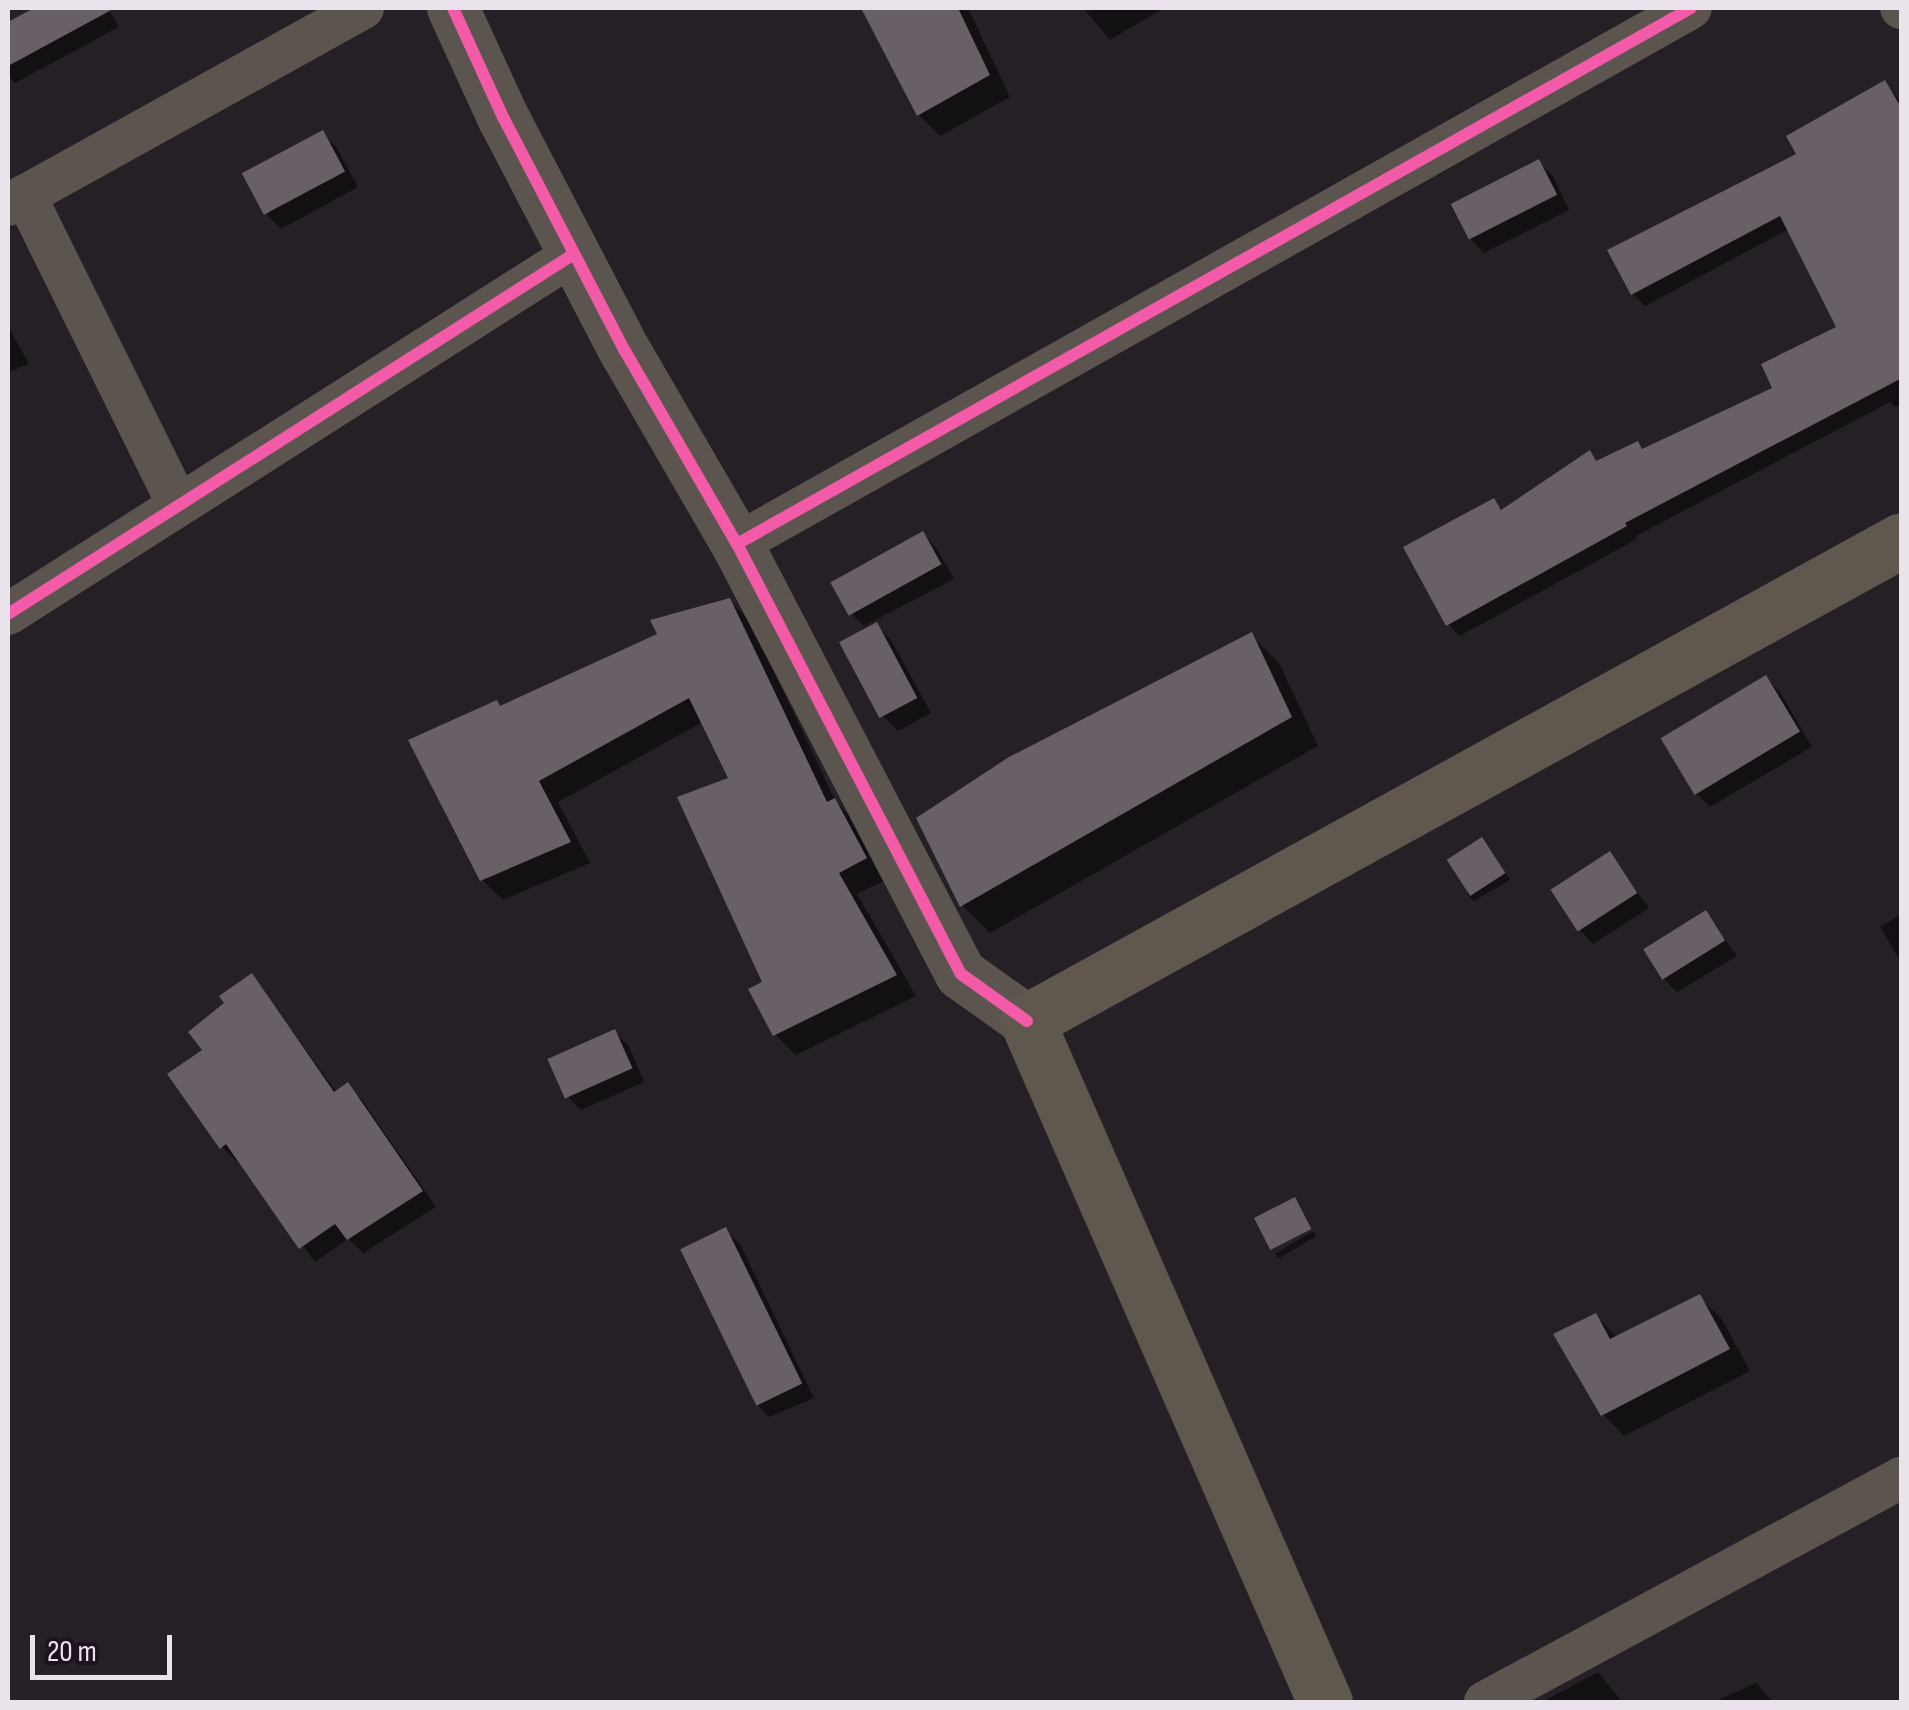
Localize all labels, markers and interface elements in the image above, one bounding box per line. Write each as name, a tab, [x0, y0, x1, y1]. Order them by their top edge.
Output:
scale bar	[35, 1615, 178, 1677]
text: 20 m	[47, 1634, 97, 1670]

